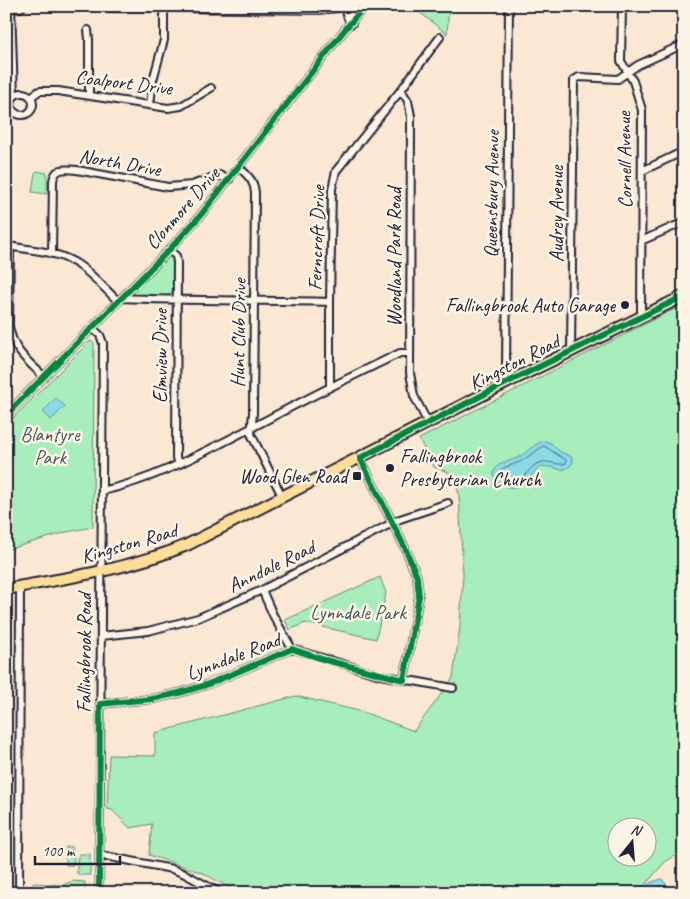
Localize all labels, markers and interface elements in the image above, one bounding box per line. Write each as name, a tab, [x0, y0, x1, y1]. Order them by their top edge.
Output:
street label: Coalport Drive	[74, 64, 175, 101]
street label: Cornell Avenue	[611, 110, 638, 209]
street label: Queensbury Avenue	[478, 129, 505, 258]
street label: North Drive	[77, 143, 164, 182]
street label: Clonmore Drive	[140, 161, 226, 255]
street label: Audrey Avenue	[544, 164, 569, 262]
street label: Ferncroft Drive	[302, 183, 331, 291]
street label: Woodland Park Road	[382, 184, 407, 327]
street label: Hunt Club Drive	[225, 277, 252, 388]
place label: Fallingbrook Auto Garage	[446, 293, 616, 318]
marker: Fallingbrook Auto Garage	[619, 299, 631, 311]
street label: Elmview Drive	[148, 308, 173, 403]
street label: Kingston Road	[465, 328, 567, 396]
park label: Blantyre Park	[21, 422, 81, 470]
place label: Fallingbrook Presbyterian Church	[400, 444, 542, 492]
marker: Fallingbrook Presbyterian Church	[384, 462, 396, 474]
place label: Wood Glen Road	[239, 464, 350, 489]
marker: Wood Glen Road	[351, 470, 363, 482]
street label: Kingston Road	[78, 517, 183, 569]
street label: Anndale Road	[224, 533, 321, 598]
street label: Fallingbrook Road	[72, 590, 97, 713]
park label: Lynndale Park	[310, 600, 407, 625]
street label: Lynndale Road	[183, 626, 287, 686]
north arrow	[608, 816, 658, 866]
text: N	[629, 821, 645, 840]
scale bar	[35, 834, 120, 866]
text: 100 m	[42, 842, 76, 861]

